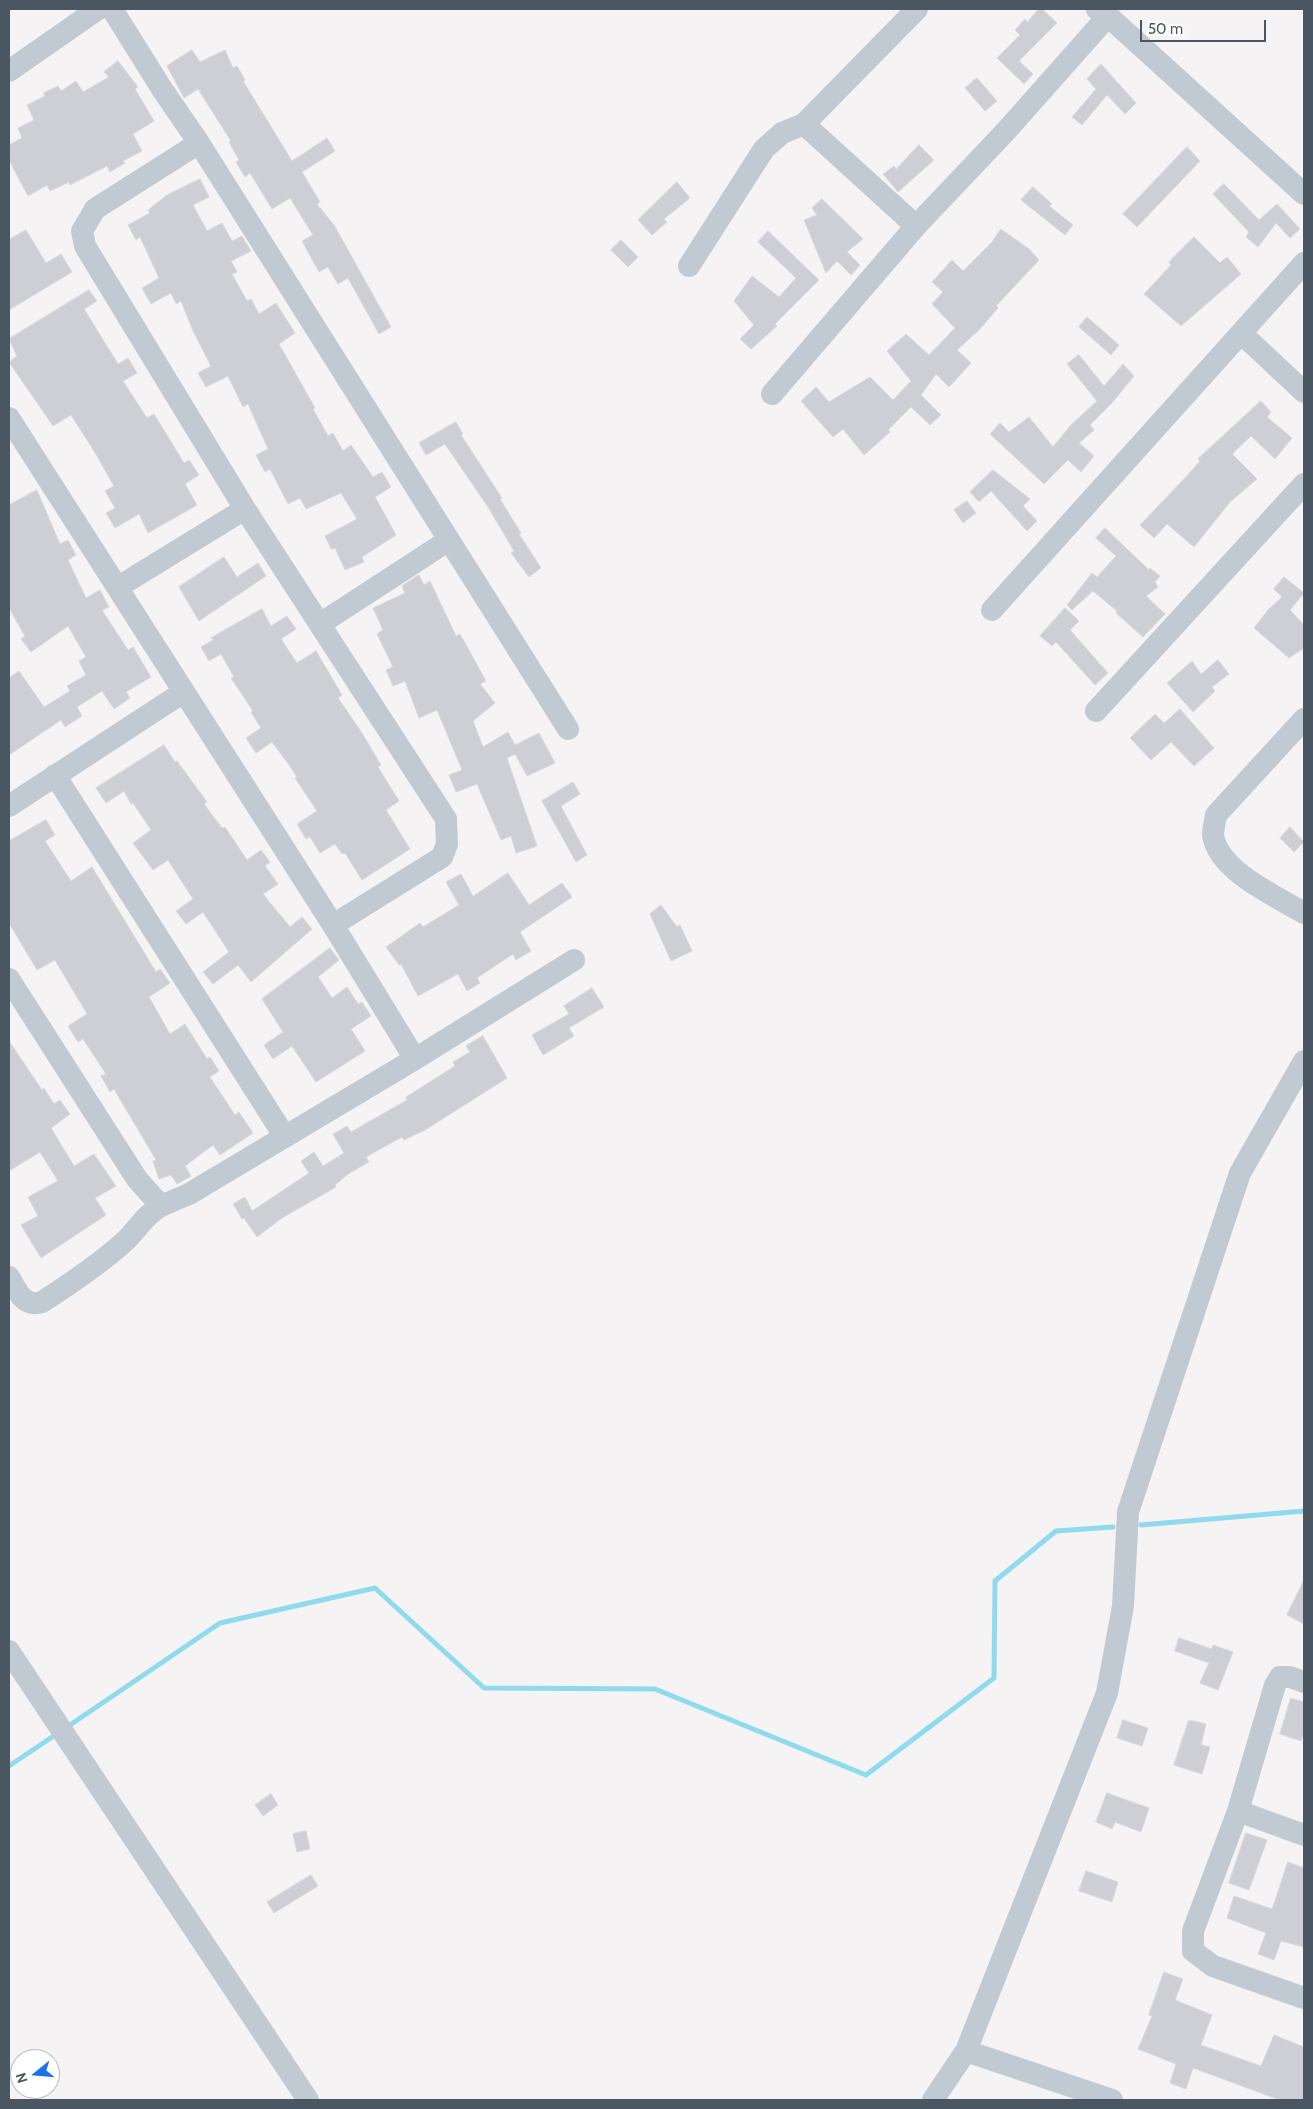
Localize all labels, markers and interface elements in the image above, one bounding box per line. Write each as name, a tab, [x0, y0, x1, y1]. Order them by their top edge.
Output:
scale bar	[1143, 10, 1269, 42]
text: 50 m	[1148, 20, 1183, 38]
north arrow	[10, 2049, 60, 2099]
text: N	[12, 2071, 32, 2085]

